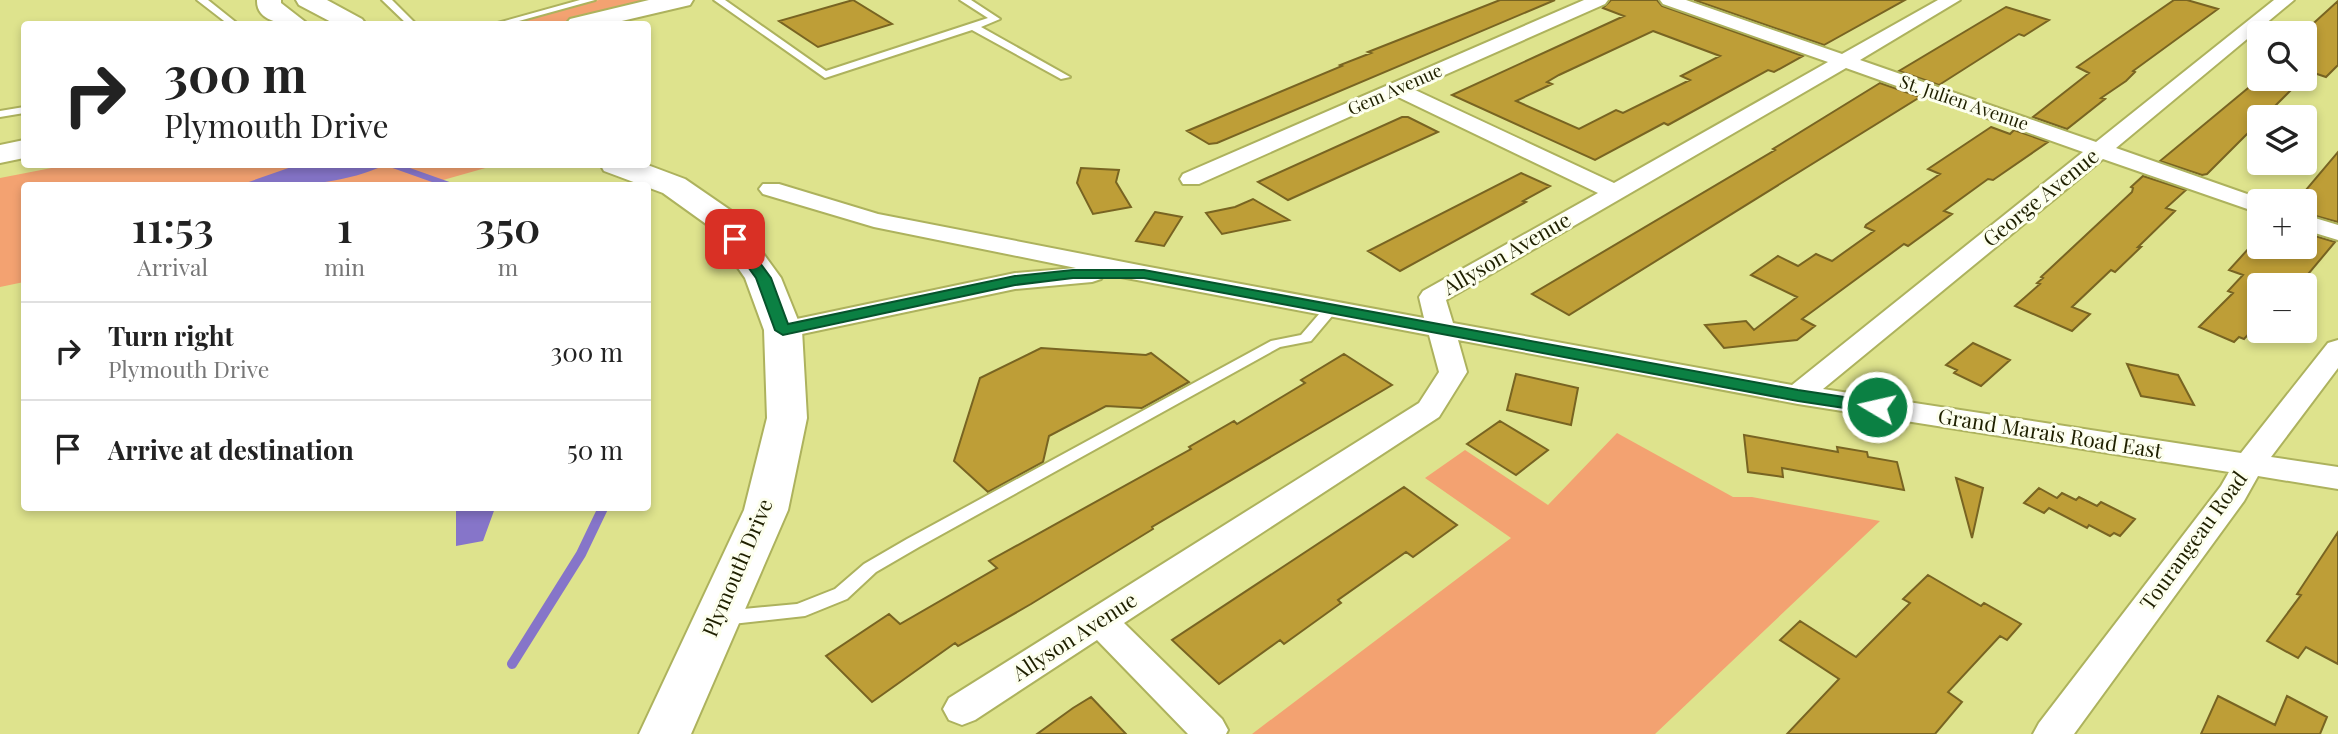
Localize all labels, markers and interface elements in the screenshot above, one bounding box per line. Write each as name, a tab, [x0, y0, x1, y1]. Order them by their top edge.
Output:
map controls	[2247, 21, 2317, 343]
button: search	[2247, 21, 2317, 91]
text: 300 m	[164, 40, 307, 105]
icon: right	[49, 49, 140, 140]
street label: Gem Avenue	[1344, 58, 1446, 121]
street label: St. Julien Avenue	[1897, 69, 2032, 135]
text: Plymouth Drive	[164, 103, 389, 146]
button: layers	[2247, 105, 2317, 175]
street label: George Avenue	[1976, 141, 2104, 252]
button: +	[2247, 189, 2317, 259]
text: 11:53	[131, 198, 214, 254]
text: 1	[337, 198, 353, 254]
text: 350	[475, 198, 541, 254]
street label: Allyson Avenue	[1436, 204, 1575, 301]
pin	[705, 209, 765, 269]
icon: arrive	[716, 220, 754, 258]
text: Arrival	[137, 251, 208, 282]
text: min	[324, 251, 365, 282]
text: m	[498, 251, 518, 282]
button: −	[2247, 273, 2317, 343]
text: Turn right	[108, 318, 234, 353]
icon: right	[49, 332, 87, 370]
text: 300 m	[551, 334, 623, 369]
text: Plymouth Drive	[108, 353, 269, 384]
position arrow	[1840, 370, 1914, 444]
street label: Grand Marais Road East	[1936, 400, 2165, 464]
icon: arrive	[49, 430, 87, 468]
text: Arrive at destination	[108, 432, 354, 467]
text: 50 m	[567, 432, 623, 467]
street label: Tourangeau Road	[2133, 465, 2252, 615]
street label: Plymouth Drive	[694, 494, 778, 641]
street label: Allyson Avenue	[1006, 585, 1141, 687]

